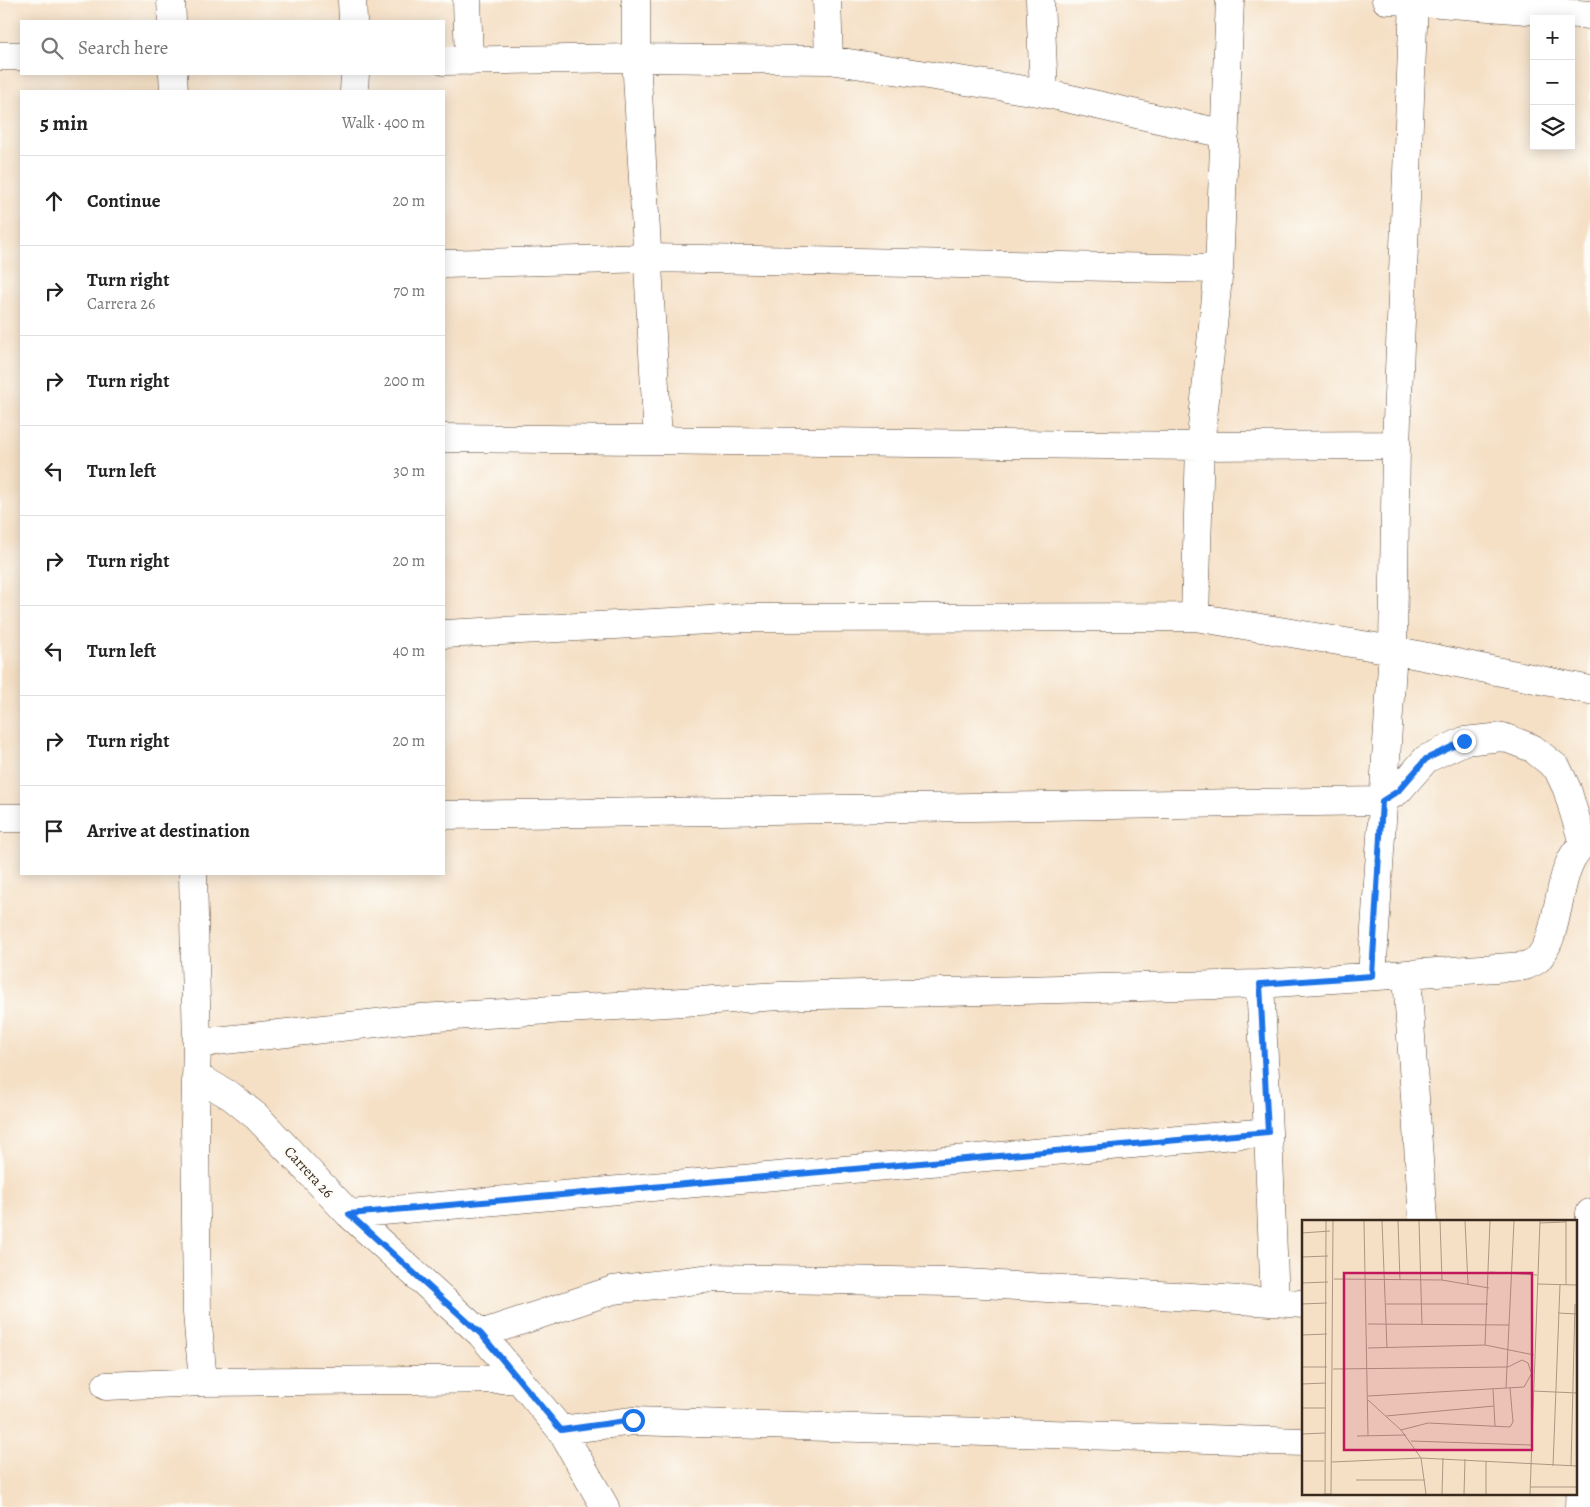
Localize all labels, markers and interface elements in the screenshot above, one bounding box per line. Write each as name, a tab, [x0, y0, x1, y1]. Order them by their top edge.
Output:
map controls	[1530, 15, 1575, 150]
button: +	[1530, 15, 1575, 60]
search box	[20, 20, 445, 75]
icon: search	[38, 34, 66, 62]
text: Search here	[78, 35, 168, 61]
button: −	[1530, 60, 1575, 105]
button: layers	[1530, 105, 1575, 150]
text: 5 min	[40, 109, 88, 137]
text: Walk · 400 m	[342, 112, 425, 134]
icon: ahead	[40, 187, 68, 215]
text: Continue	[87, 188, 161, 214]
text: 20 m	[392, 190, 425, 212]
text: Turn right	[87, 267, 169, 293]
icon: right	[40, 277, 68, 305]
text: 70 m	[393, 280, 425, 302]
text: Carrera 26	[87, 293, 155, 315]
icon: right	[40, 367, 68, 395]
text: Turn right	[87, 368, 169, 394]
text: 200 m	[384, 370, 425, 392]
icon: left	[40, 457, 68, 485]
text: Turn left	[87, 458, 156, 484]
text: 30 m	[393, 460, 425, 482]
icon: right	[40, 547, 68, 575]
text: Turn right	[87, 548, 169, 574]
text: 20 m	[392, 550, 425, 572]
icon: left	[40, 637, 68, 665]
text: Turn left	[87, 638, 156, 664]
text: 40 m	[393, 640, 425, 662]
icon: right	[40, 727, 68, 755]
text: Turn right	[87, 728, 169, 754]
text: 20 m	[392, 730, 425, 752]
route end	[1453, 730, 1476, 753]
icon: arrive	[40, 817, 68, 845]
text: Arrive at destination	[87, 818, 250, 844]
street label: Carrera 26	[280, 1142, 338, 1202]
inset map	[1302, 1220, 1578, 1494]
route start	[622, 1409, 645, 1432]

